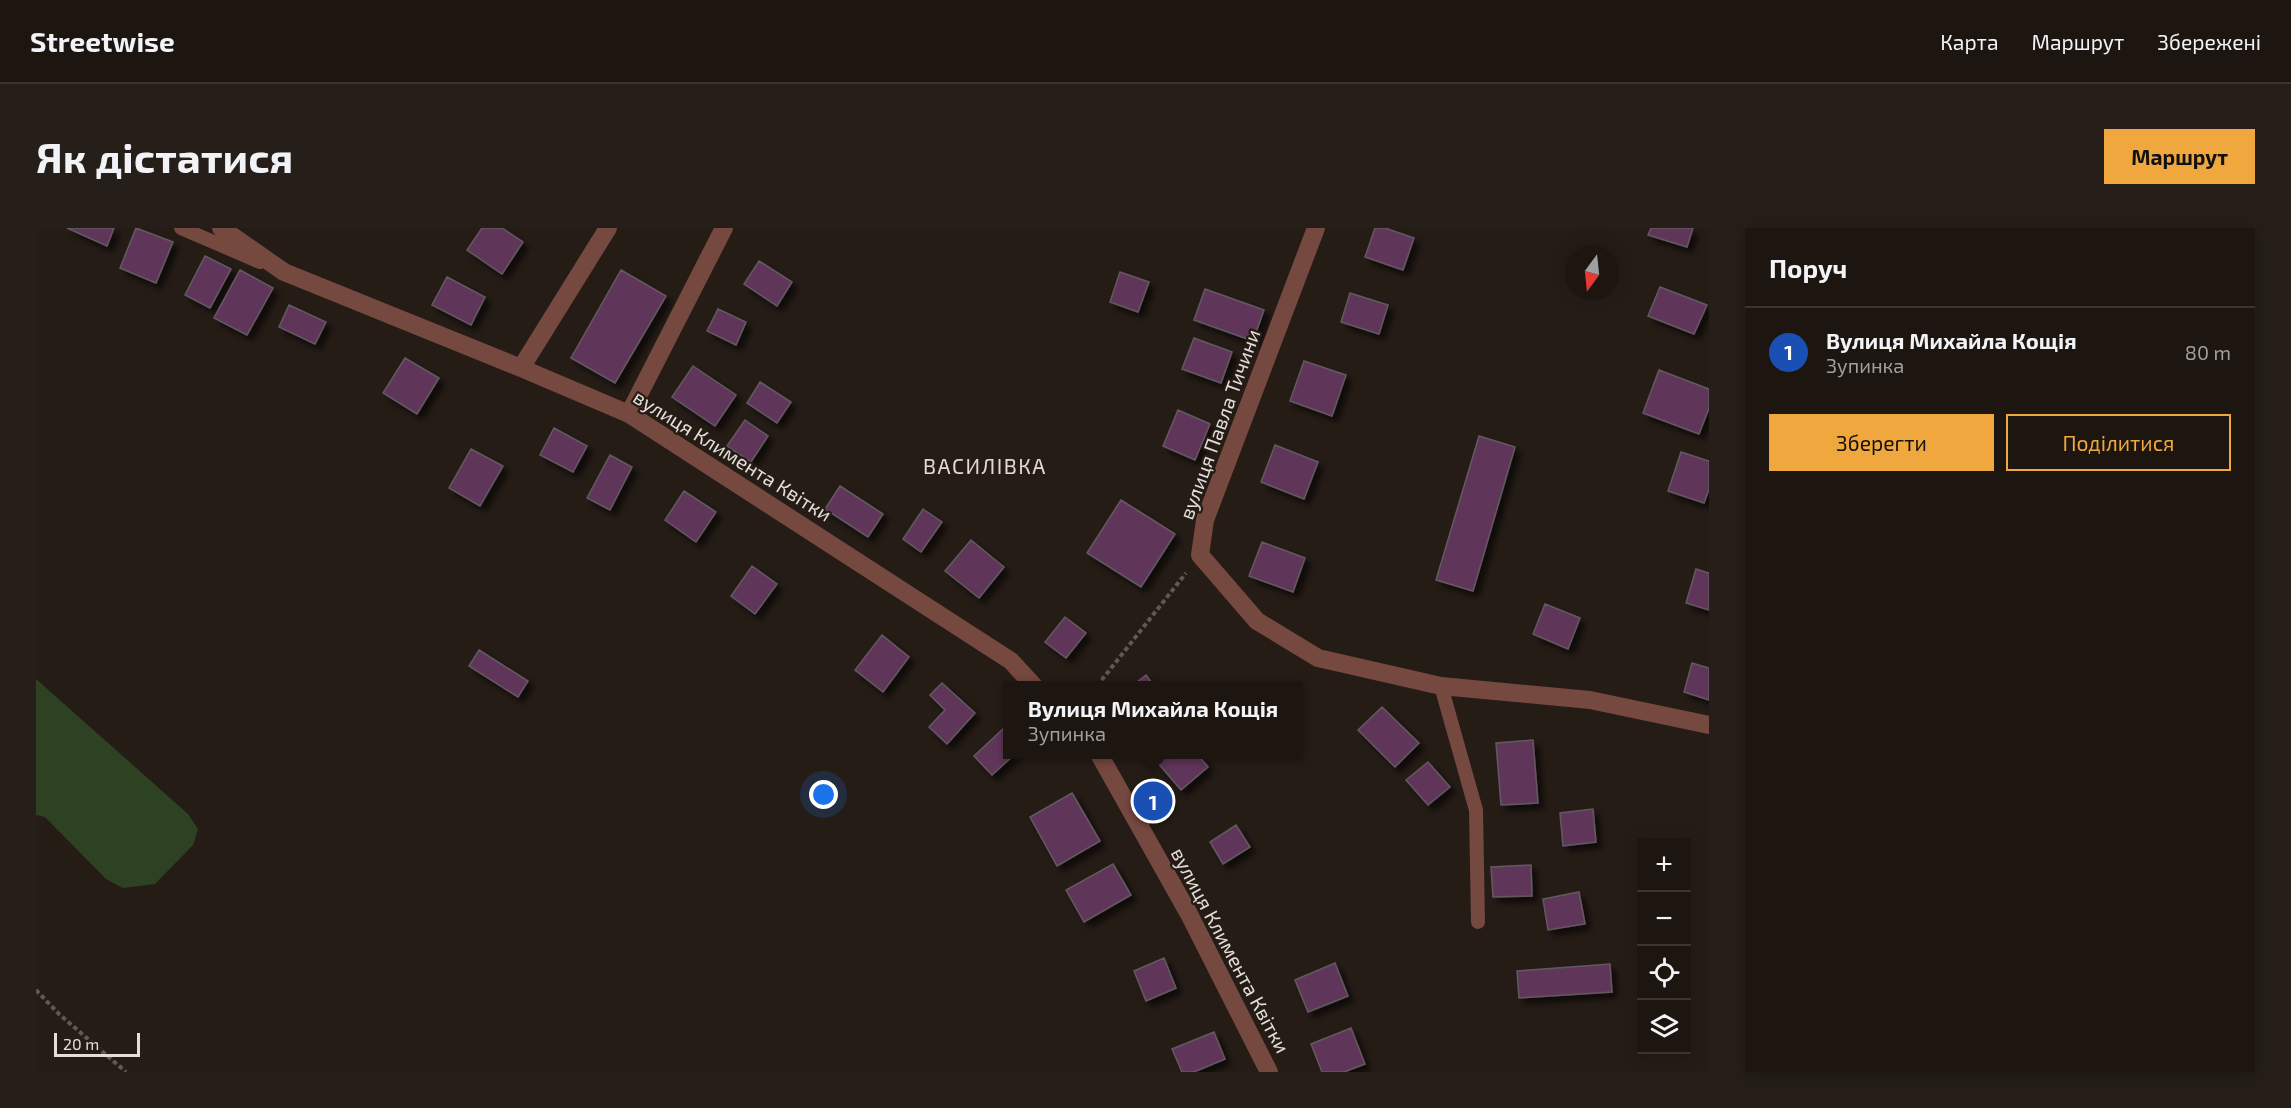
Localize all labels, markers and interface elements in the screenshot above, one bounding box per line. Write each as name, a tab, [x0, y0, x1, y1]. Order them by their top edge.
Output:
text: Streetwise	[30, 24, 175, 58]
text: Карта	[1940, 29, 1999, 54]
text: Маршрут	[2032, 29, 2124, 54]
text: Збережені	[2157, 29, 2261, 54]
button: Маршрут	[2104, 129, 2255, 184]
text: Як дістатися	[36, 131, 293, 181]
north arrow	[1565, 246, 1619, 300]
text: Поруч	[1769, 252, 1847, 283]
street label: вулиця Павла Тичини	[1173, 326, 1266, 523]
text: Вулиця Михайла Кощія	[1826, 327, 2077, 353]
text: 1	[1784, 340, 1793, 364]
text: 80 m	[2185, 340, 2231, 364]
text: Зупинка	[1826, 353, 1904, 377]
street label: вулиця Климента Квітки	[629, 384, 837, 527]
button: Зберегти	[1769, 414, 1994, 471]
button: Поділитися	[2006, 414, 2231, 471]
district label: ВАСИЛІВКА	[923, 453, 1047, 478]
popup	[1003, 681, 1303, 759]
text: Вулиця Михайла Кощія	[1028, 695, 1278, 721]
text: Зупинка	[1028, 721, 1106, 745]
pin: 1	[1134, 778, 1172, 824]
your location	[809, 780, 838, 809]
map controls	[1637, 838, 1691, 1054]
button: +	[1637, 838, 1691, 892]
street label: вулиця Климента Квітки	[1166, 843, 1295, 1057]
button: −	[1637, 892, 1691, 946]
button: locate	[1637, 946, 1691, 1000]
button: layers	[1637, 1000, 1691, 1054]
scale bar	[54, 1030, 140, 1058]
text: 20 m	[63, 1034, 99, 1053]

